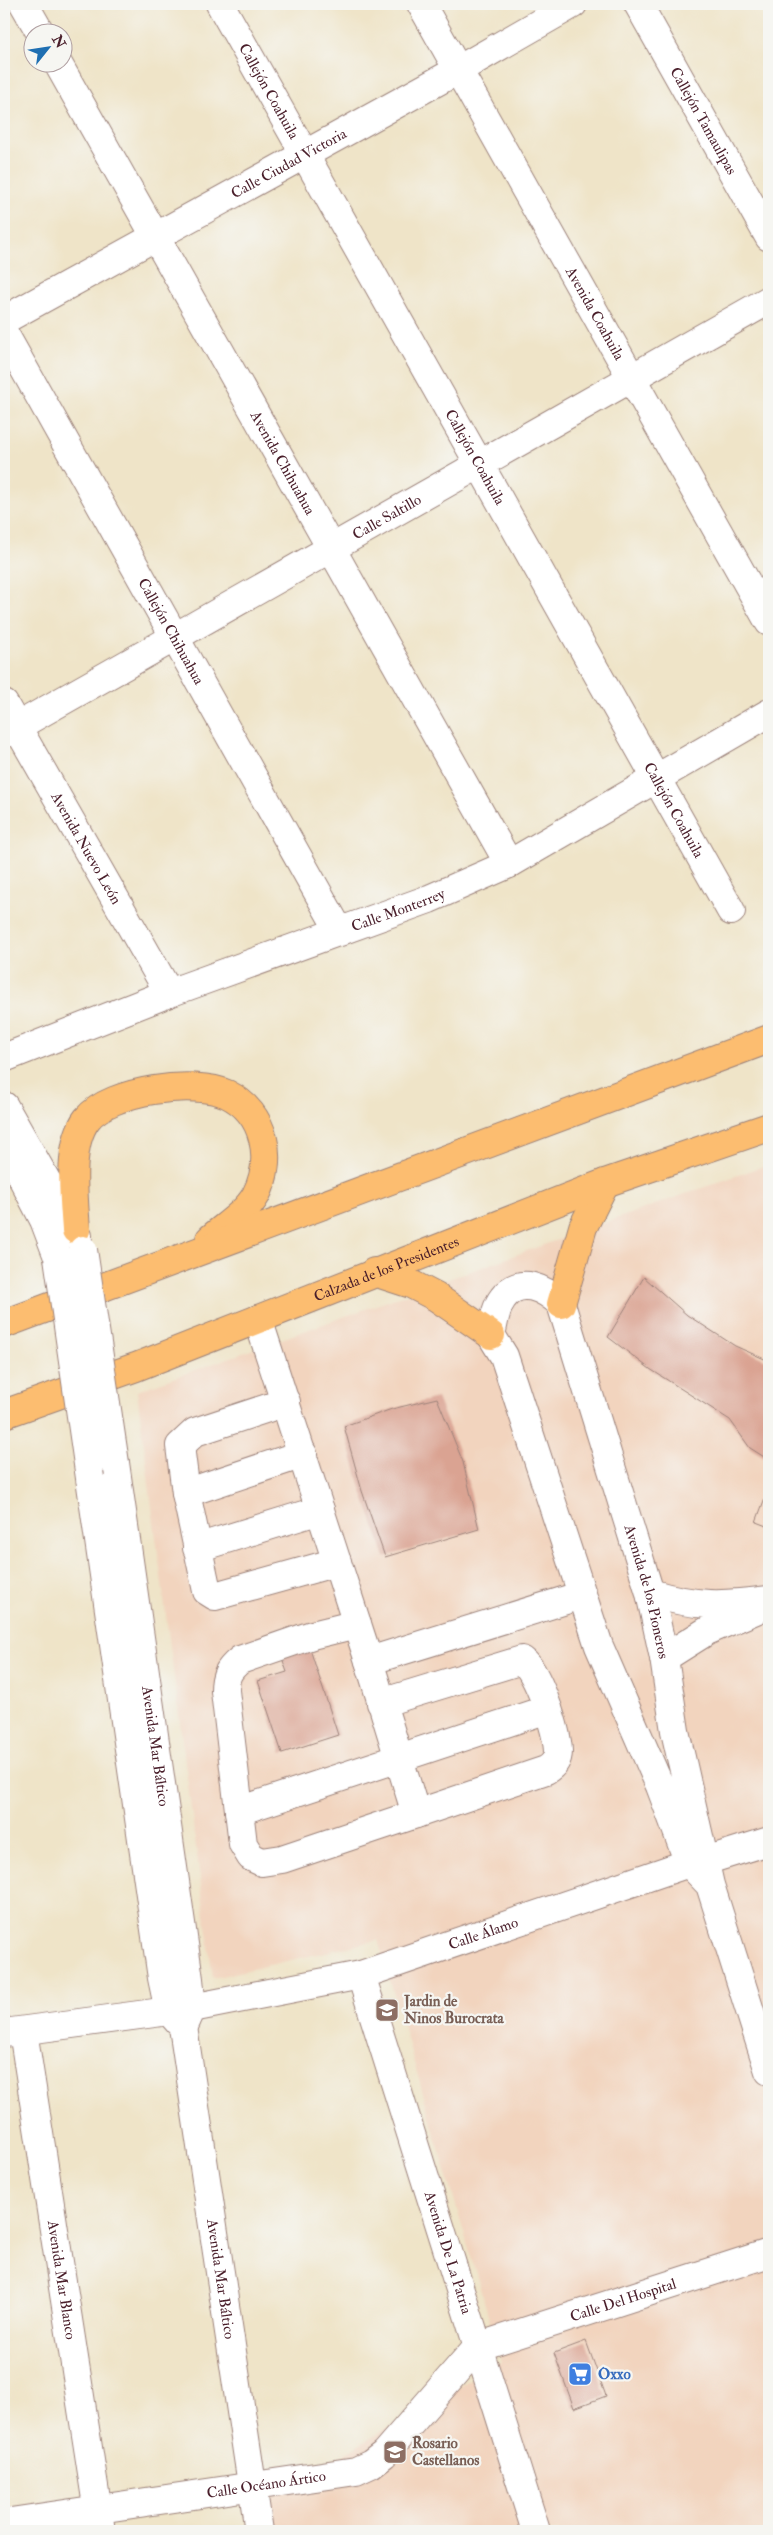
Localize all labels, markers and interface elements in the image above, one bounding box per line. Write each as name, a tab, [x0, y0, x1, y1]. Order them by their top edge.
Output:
north arrow	[22, 22, 72, 72]
text: N	[48, 31, 70, 52]
street label: Callejón Coahuila	[235, 40, 304, 143]
street label: Callejón Tamaulipas	[666, 64, 742, 178]
street label: Calle Ciudad Victoria	[227, 123, 351, 203]
street label: Avenida Coahuila	[561, 262, 629, 364]
street label: Avenida Chihuahua	[245, 406, 320, 519]
street label: Callejón Coahuila	[441, 406, 510, 509]
street label: Calle Saltillo	[349, 490, 425, 544]
street label: Callejón Chihuahua	[134, 575, 209, 689]
street label: Callejón Coahuila	[640, 759, 709, 862]
street label: Avenida Nuevo León	[46, 788, 126, 908]
street label: Calle Monterrey	[349, 884, 448, 936]
street label: Calzada de los Presidentes	[311, 1232, 462, 1306]
street label: Avenida de los Pioneros	[620, 1521, 673, 1660]
street label: Avenida Mar Báltico	[137, 1684, 174, 1808]
street label: Calle Álamo	[446, 1913, 521, 1954]
place label: Jardin de Ninos Burocrata	[403, 1992, 505, 2028]
school or university icon: Jardin de Ninos Burocrata	[374, 1997, 400, 2023]
street label: Avenida De La Patria	[420, 2188, 477, 2317]
street label: Avenida Mar Báltico	[202, 2217, 239, 2340]
street label: Avenida Mar Blanco	[43, 2218, 80, 2341]
street label: Calle Del Hospital	[568, 2274, 679, 2326]
supermarket icon: Oxxo	[567, 2361, 593, 2387]
place label: Oxxo	[598, 2365, 631, 2384]
place label: Rosario Castellanos	[412, 2434, 479, 2470]
school or university icon: Rosario Castellanos	[382, 2439, 408, 2465]
street label: Calle Océano Ártico	[205, 2466, 327, 2502]

